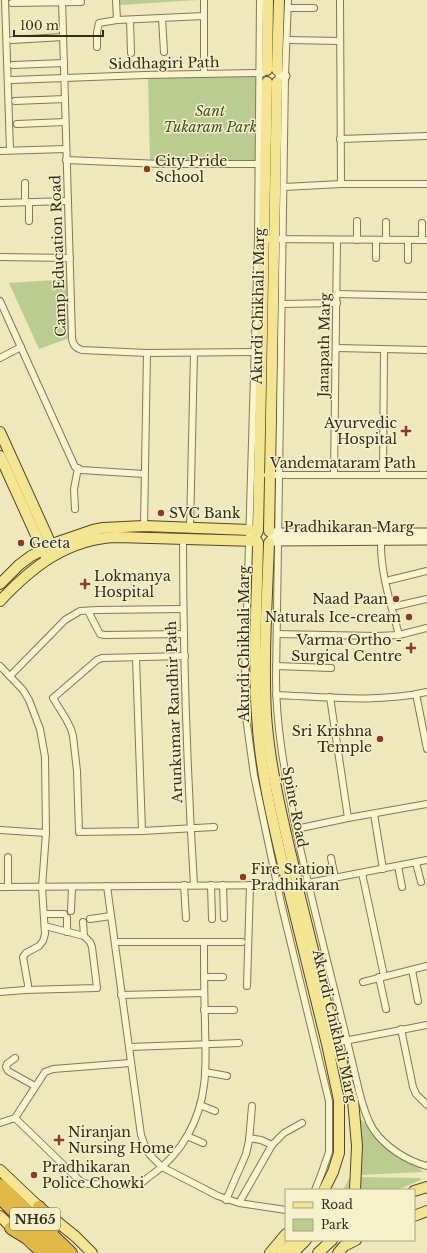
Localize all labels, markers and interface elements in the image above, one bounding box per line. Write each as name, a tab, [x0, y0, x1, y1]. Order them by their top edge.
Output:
scale bar	[14, 12, 103, 38]
text: 100 m	[20, 18, 59, 33]
street label: Siddhagiri Path	[108, 53, 220, 73]
park label: Sant Tukaram Park	[163, 102, 257, 136]
place label: City Pride School	[155, 152, 227, 186]
marker: City Pride School	[142, 164, 152, 174]
street label: Camp Education Road	[46, 174, 70, 337]
street label: Akurdi Chikhali Marg	[248, 227, 268, 385]
street label: Janapath Marg	[314, 292, 334, 399]
place label: Ayurvedic Hospital	[323, 414, 397, 448]
marker: Ayurvedic Hospital	[400, 425, 412, 437]
street label: Vandemataram Path	[269, 454, 416, 472]
place label: SVC Bank	[169, 504, 241, 522]
marker: SVC Bank	[156, 508, 166, 518]
street label: Pradhikaran Marg	[284, 518, 415, 536]
place label: Geeta	[29, 534, 71, 552]
marker: Geeta	[16, 538, 26, 548]
street label: Akurdi Chikhali Marg	[235, 565, 253, 723]
place label: Lokmanya Hospital	[94, 567, 171, 601]
marker: Lokmanya Hospital	[79, 578, 91, 590]
place label: Naad Paan	[312, 590, 388, 608]
marker: Naad Paan	[391, 594, 401, 604]
place label: Naturals Ice-cream	[265, 608, 401, 626]
marker: Naturals Ice-cream	[404, 612, 414, 622]
street label: Arunkumar Randhir Path	[162, 620, 186, 804]
place label: Varma Ortho - Surgical Centre	[291, 631, 402, 665]
marker: Varma Ortho - Surgical Centre	[405, 642, 417, 654]
place label: Sri Krishna Temple	[292, 722, 372, 756]
marker: Sri Krishna Temple	[375, 734, 385, 744]
street label: Spine Road	[278, 765, 312, 850]
place label: Fire Station Pradhikaran	[251, 860, 340, 894]
marker: Fire Station Pradhikaran	[238, 872, 248, 882]
street label: Akurdi Chikhali Marg	[308, 947, 362, 1105]
place label: Niranjan Nursing Home	[68, 1123, 174, 1157]
marker: Niranjan Nursing Home	[53, 1134, 65, 1146]
place label: Pradhikaran Police Chowki	[42, 1158, 144, 1192]
marker: Pradhikaran Police Chowki	[29, 1170, 39, 1180]
legend	[285, 1189, 415, 1241]
text: Road	[321, 1197, 353, 1212]
road number: NH65	[10, 1208, 60, 1230]
text: Park	[321, 1217, 349, 1232]

